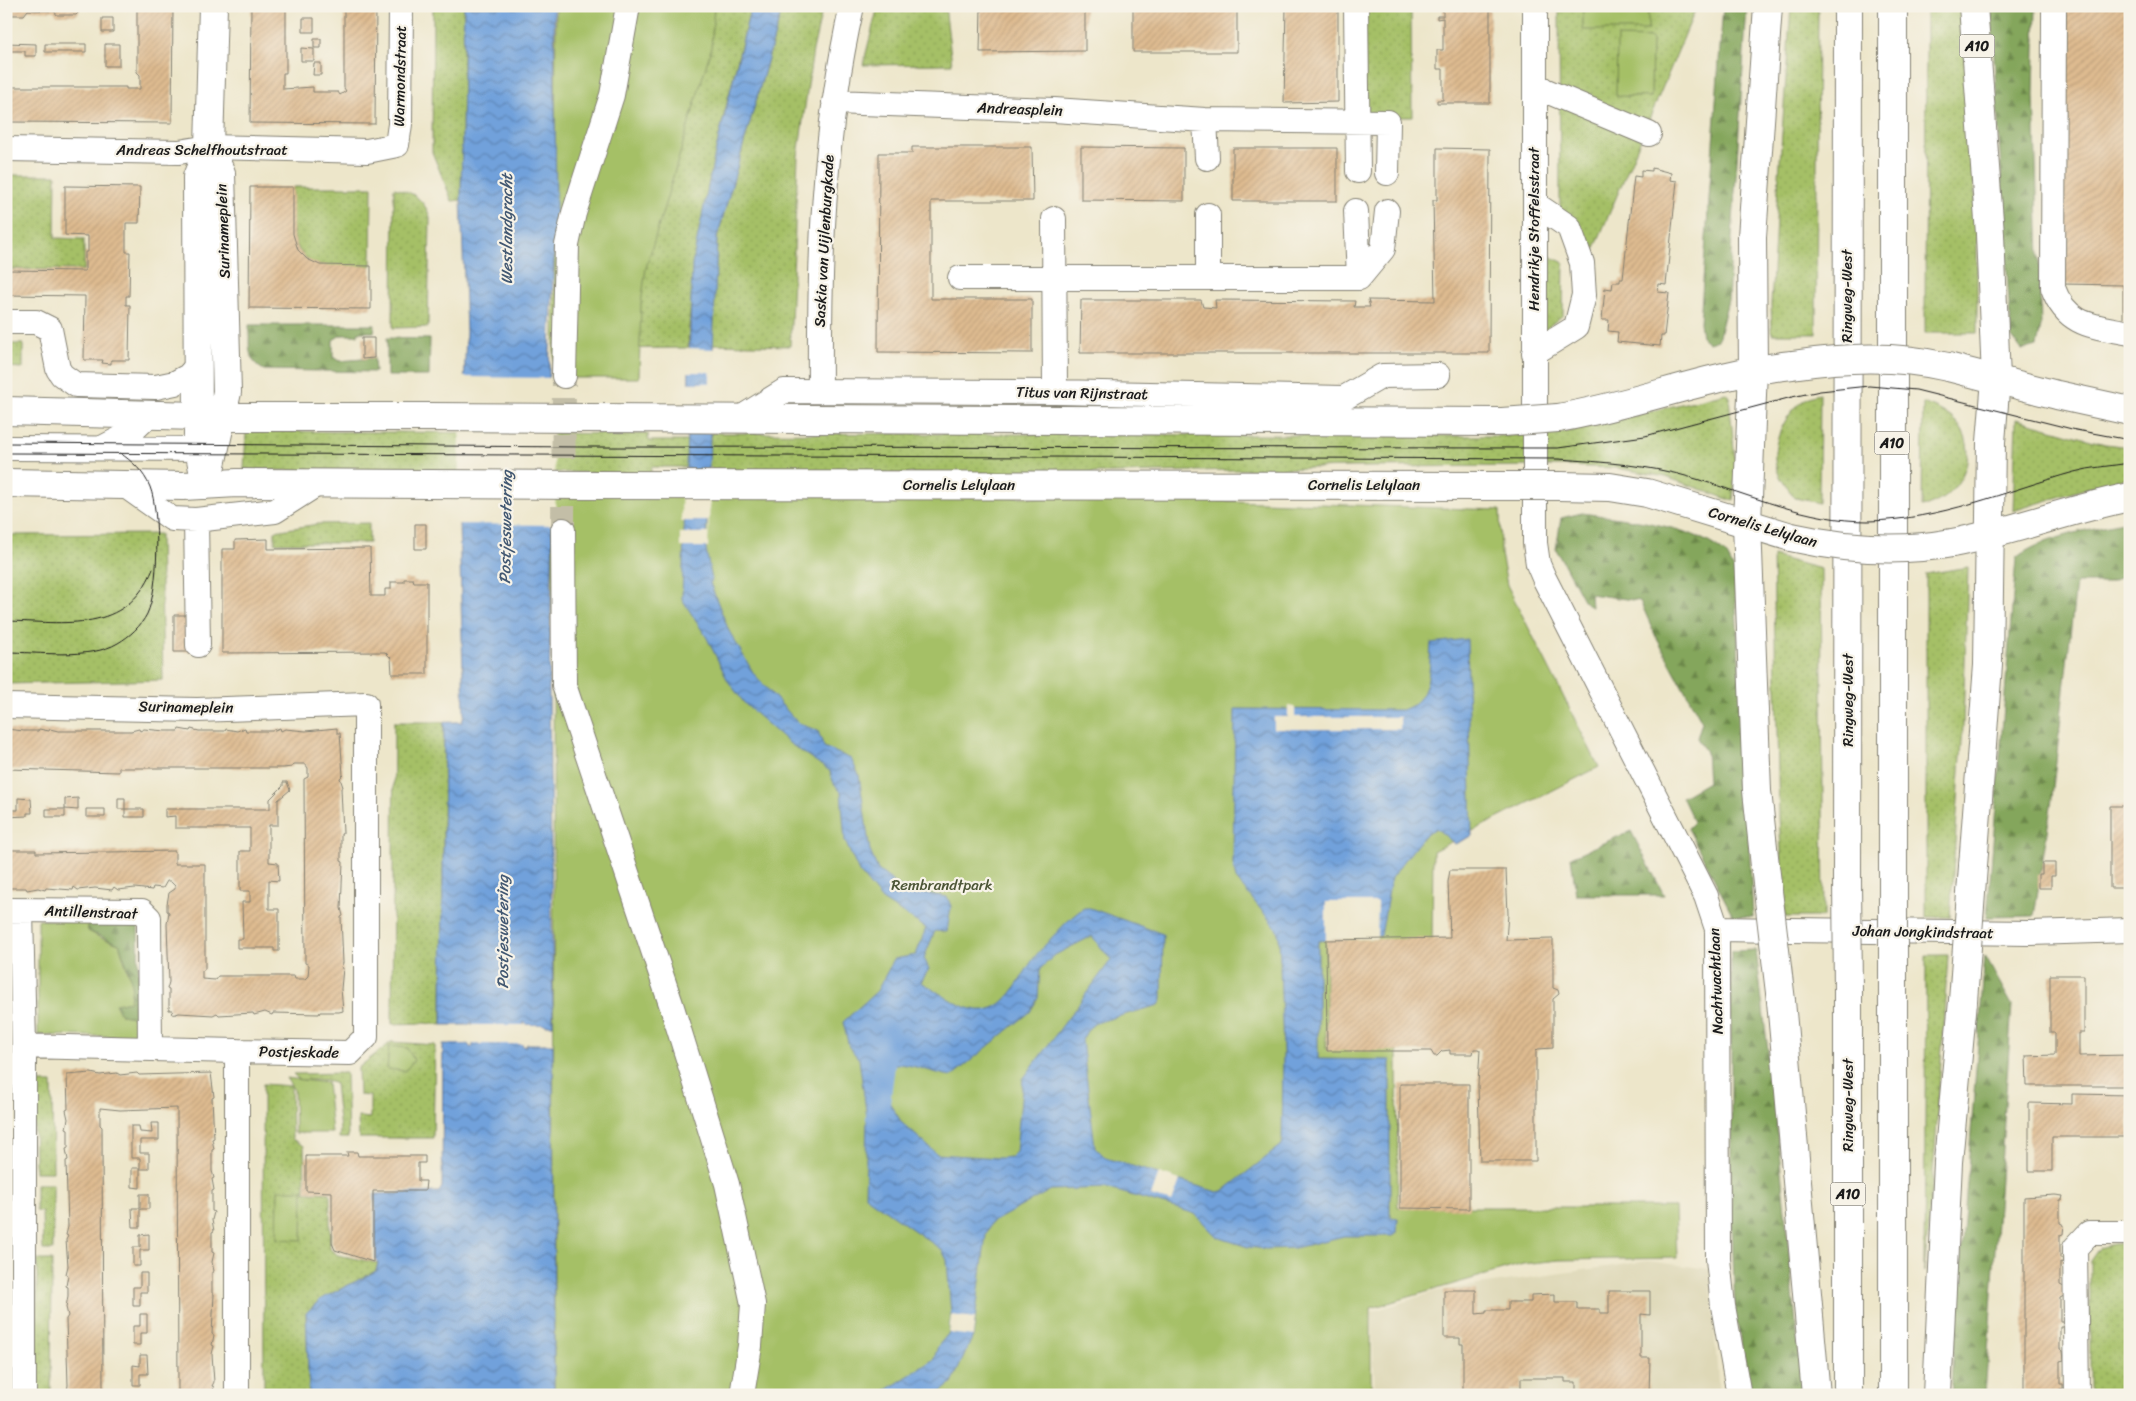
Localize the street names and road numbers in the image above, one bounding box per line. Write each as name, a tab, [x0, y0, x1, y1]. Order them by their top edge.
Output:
street label: Warmondstraat	[386, 25, 414, 127]
road number: A10	[1960, 34, 1994, 58]
street label: Andreasplein	[976, 94, 1063, 123]
street label: Andreas Schelfhoutstraat	[115, 137, 288, 163]
street label: Hendrikje Stoffelsstraat	[1521, 146, 1547, 311]
street label: Saskia van Uijlenburgkade	[806, 154, 842, 328]
street label: Surinameplein	[208, 183, 238, 279]
street label: Ringweg-West	[1834, 248, 1860, 343]
street label: Titus van Rijnstraat	[1016, 379, 1149, 407]
road number: A10	[1874, 432, 1910, 454]
street label: Cornelis Lelylaan	[903, 472, 1015, 498]
street label: Cornelis Lelylaan	[1308, 472, 1420, 498]
street label: Cornelis Lelylaan	[1706, 499, 1820, 555]
street label: Ringweg-West	[1835, 652, 1861, 747]
street label: Surinameplein	[138, 693, 234, 721]
street label: Antillenstraat	[43, 897, 139, 927]
street label: Johan Jongkindstraat	[1851, 918, 1994, 946]
street label: Nachtwachtlaan	[1701, 927, 1731, 1035]
street label: Postjeskade	[259, 1038, 340, 1066]
street label: Ringweg-West	[1835, 1057, 1861, 1152]
road number: A10	[1830, 1182, 1866, 1206]

